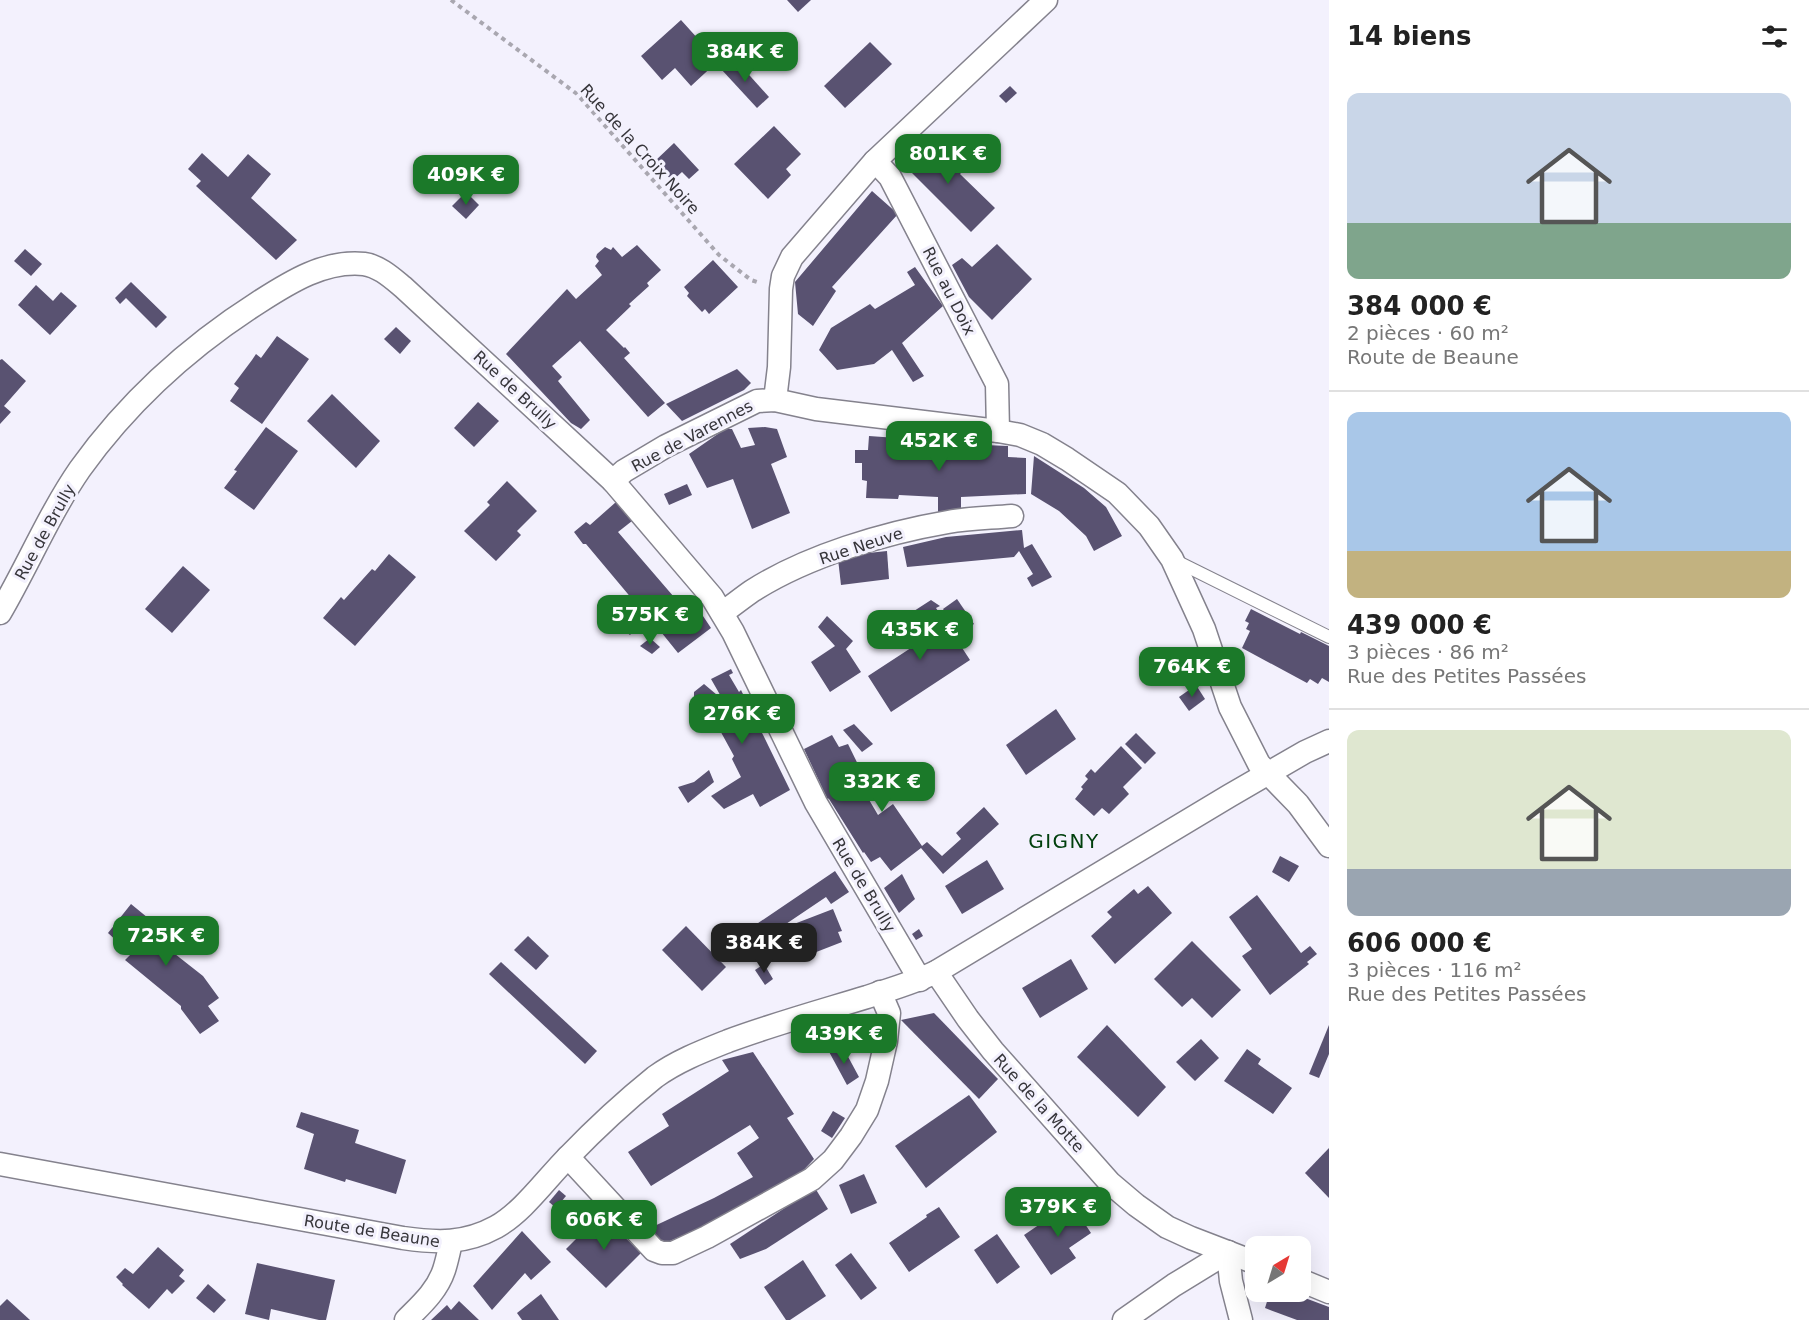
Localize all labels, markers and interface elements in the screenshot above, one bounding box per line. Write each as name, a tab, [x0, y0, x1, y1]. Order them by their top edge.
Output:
icon: filters	[1758, 20, 1791, 53]
text: 14 biens	[1347, 21, 1471, 51]
pin: 384K €	[696, 32, 794, 83]
text: 384K €	[706, 39, 784, 63]
street label: Rue de la Croix Noire	[577, 80, 703, 218]
icon: home	[1515, 132, 1623, 240]
pin: 801K €	[899, 134, 997, 185]
text: 801K €	[909, 141, 987, 165]
pin: 409K €	[417, 155, 515, 206]
text: 409K €	[427, 162, 505, 186]
street label: Rue au Doix	[919, 244, 979, 338]
text: 384 000 €	[1347, 291, 1492, 321]
text: 2 pièces · 60 m²	[1347, 321, 1509, 345]
text: Route de Beaune	[1347, 345, 1519, 369]
street label: Rue de Brully	[470, 347, 560, 433]
street label: Rue de Varennes	[628, 396, 756, 476]
pin: 452K €	[890, 421, 988, 472]
text: 452K €	[900, 428, 978, 452]
icon: home	[1515, 451, 1623, 559]
street label: Rue de Brully	[11, 481, 79, 583]
street label: Rue Neuve	[817, 524, 905, 568]
pin: 575K €	[601, 595, 699, 646]
text: 575K €	[611, 602, 689, 626]
pin: 435K €	[871, 610, 969, 661]
text: 439 000 €	[1347, 610, 1492, 640]
text: 435K €	[881, 617, 959, 641]
text: 3 pièces · 86 m²	[1347, 640, 1509, 664]
pin: 764K €	[1143, 647, 1241, 698]
text: 764K €	[1153, 654, 1231, 678]
text: Rue des Petites Passées	[1347, 664, 1586, 688]
pin: 276K €	[693, 694, 791, 745]
text: 276K €	[703, 701, 781, 725]
pin: 332K €	[833, 762, 931, 813]
text: 332K €	[843, 769, 921, 793]
icon: home	[1515, 769, 1623, 877]
district label: GIGNY	[1028, 829, 1100, 853]
street label: Rue de Brully	[828, 834, 900, 936]
pin: 725K €	[117, 916, 215, 967]
text: 725K €	[127, 923, 205, 947]
pin: 384K €	[715, 923, 813, 974]
text: 606 000 €	[1347, 928, 1492, 958]
text: 384K €	[725, 930, 803, 954]
text: 3 pièces · 116 m²	[1347, 958, 1521, 982]
text: Rue des Petites Passées	[1347, 982, 1586, 1006]
pin: 439K €	[795, 1014, 893, 1065]
text: 439K €	[805, 1021, 883, 1045]
street label: Rue de la Motte	[990, 1050, 1088, 1156]
pin: 379K €	[1009, 1187, 1107, 1238]
text: 379K €	[1019, 1194, 1097, 1218]
pin: 606K €	[555, 1200, 653, 1251]
text: 606K €	[565, 1207, 643, 1231]
street label: Route de Beaune	[303, 1211, 441, 1251]
north arrow	[1245, 1236, 1311, 1302]
map controls	[1245, 1236, 1311, 1302]

